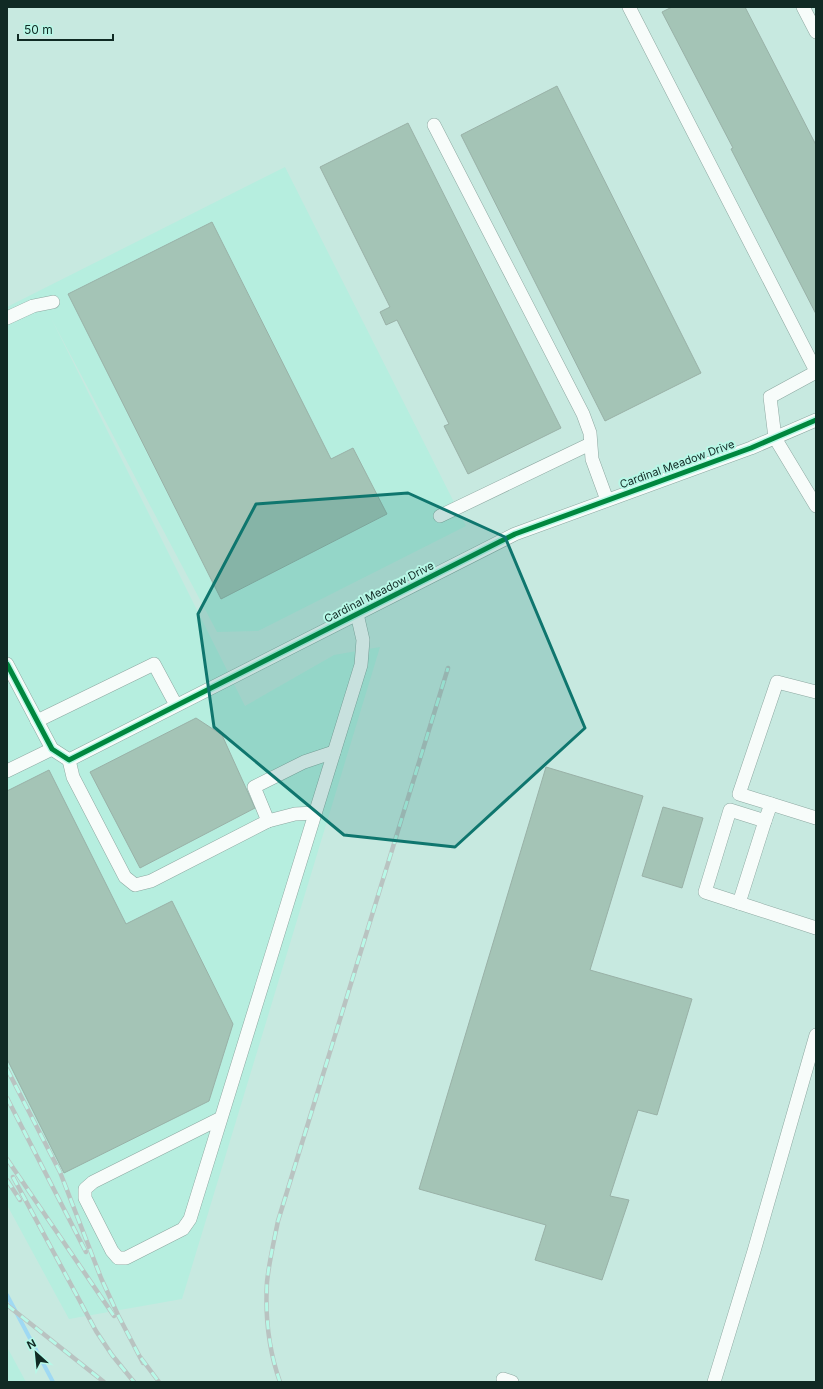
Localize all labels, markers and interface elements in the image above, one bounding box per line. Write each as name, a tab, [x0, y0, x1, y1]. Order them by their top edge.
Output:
scale bar	[18, 16, 113, 42]
text: 50 m	[24, 22, 53, 37]
street label: Cardinal Meadow Drive	[618, 437, 736, 491]
street label: Cardinal Meadow Drive	[322, 558, 436, 626]
north arrow	[16, 1333, 56, 1373]
text: N	[25, 1336, 38, 1352]

